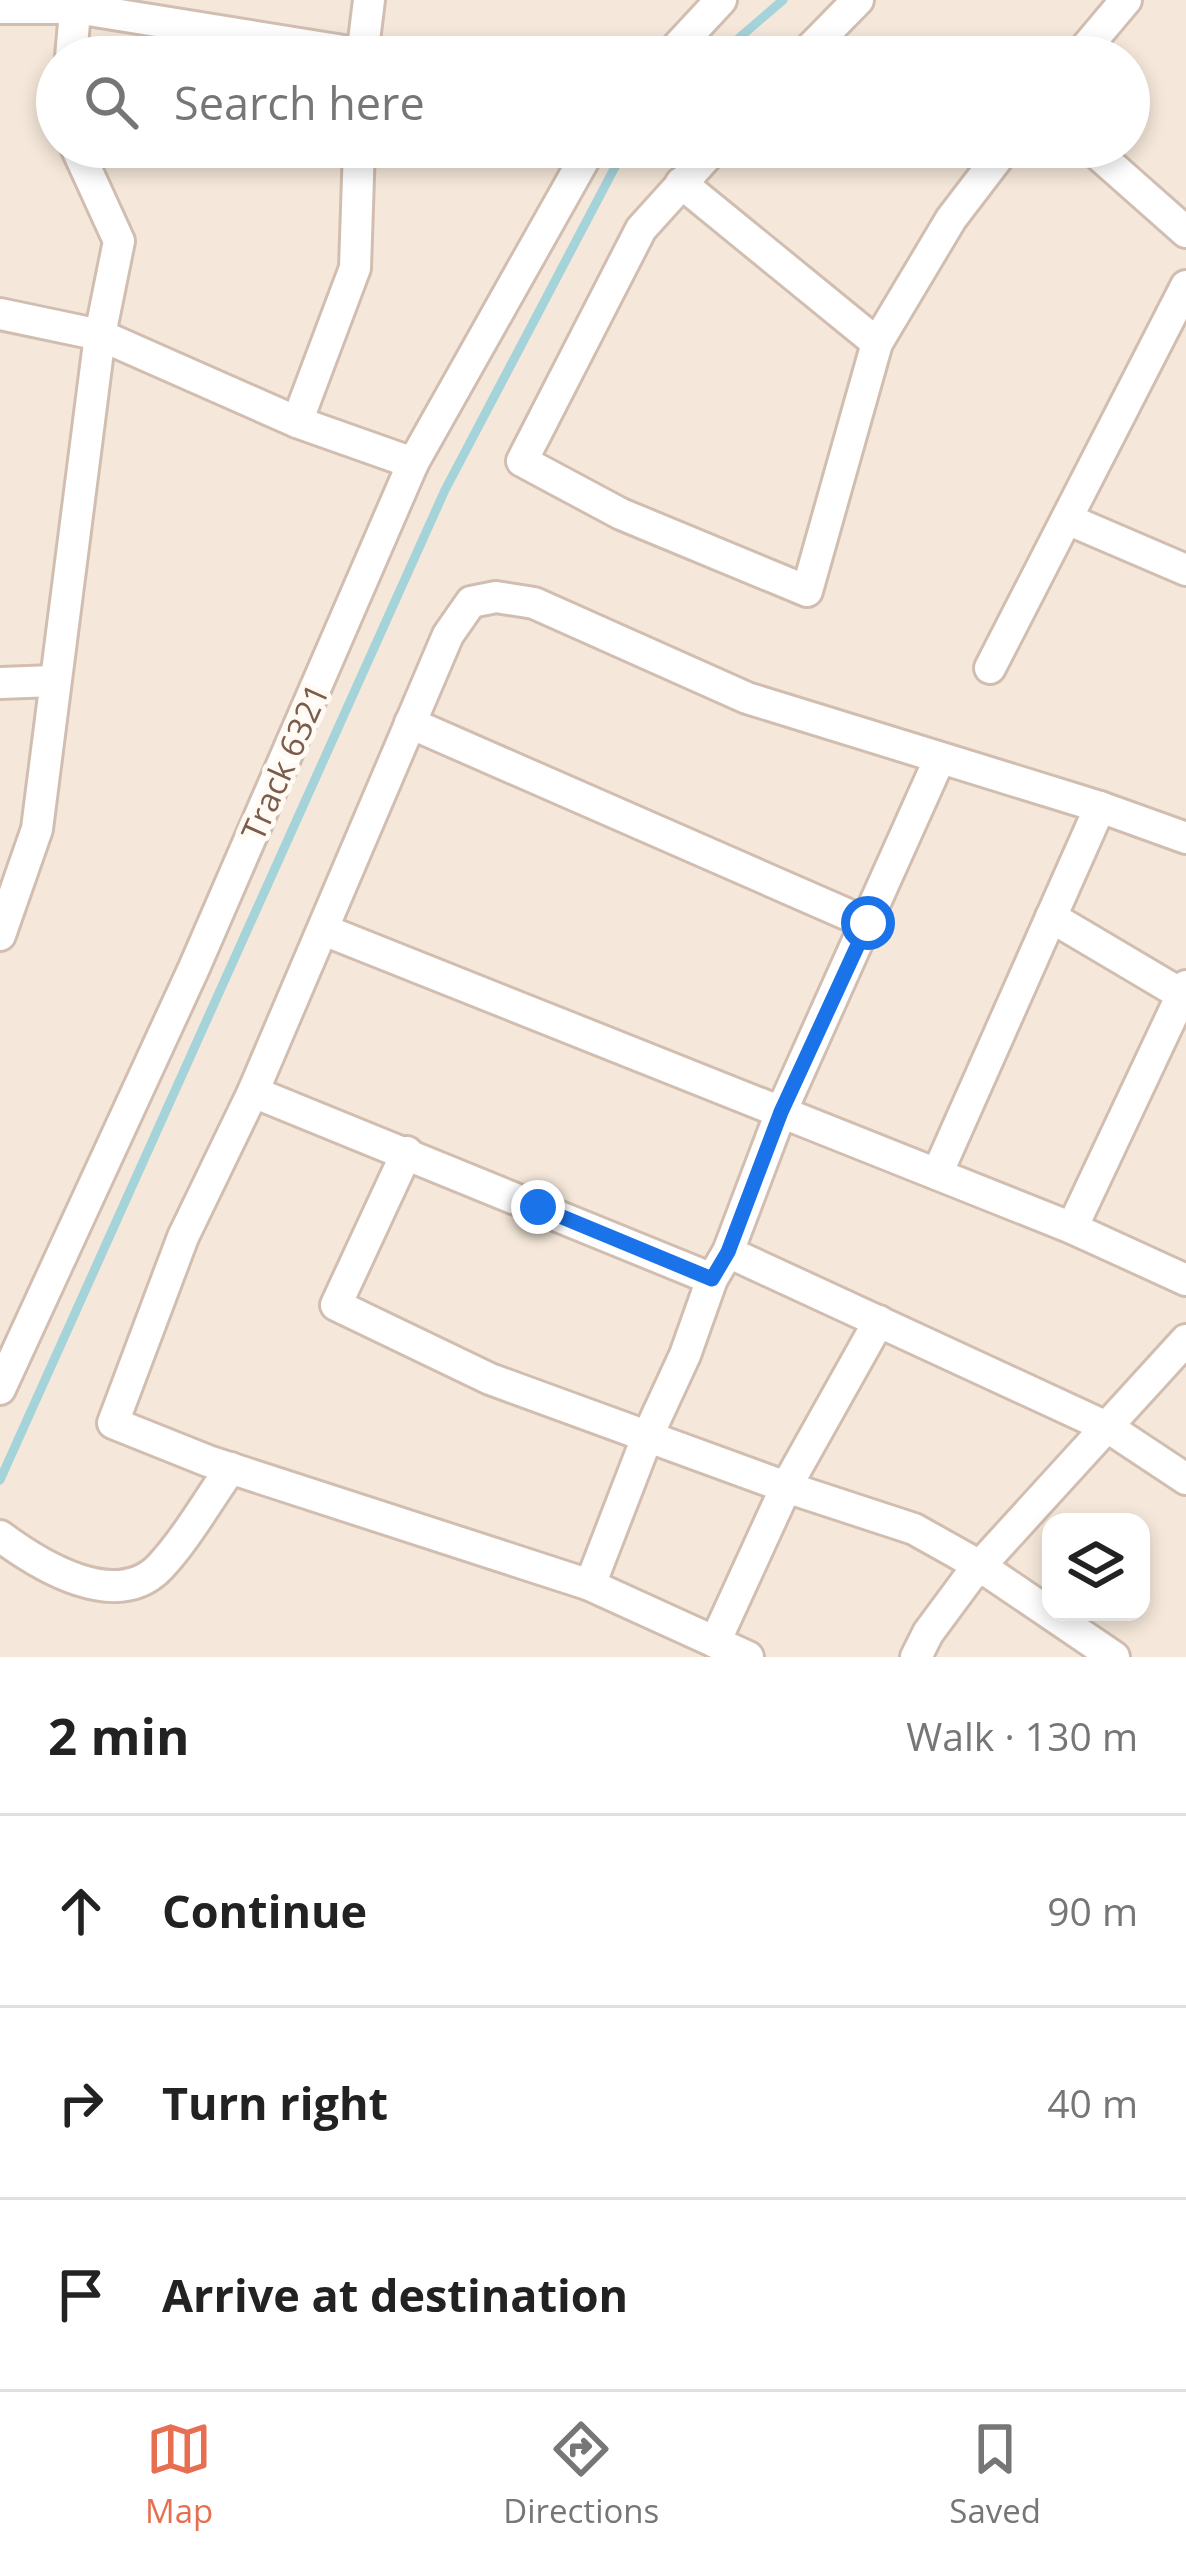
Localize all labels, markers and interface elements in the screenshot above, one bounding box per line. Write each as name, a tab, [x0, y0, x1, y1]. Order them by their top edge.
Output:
search box	[36, 36, 1150, 168]
icon: search	[78, 69, 144, 135]
text: Search here	[174, 72, 425, 133]
street label: Track 6321	[230, 676, 339, 847]
route start	[841, 896, 895, 950]
route end	[511, 1180, 565, 1234]
map controls	[1042, 1513, 1150, 1621]
button: layers	[1042, 1513, 1150, 1621]
text: 2 min	[48, 1700, 190, 1770]
text: Walk · 130 m	[906, 1709, 1138, 1762]
icon: ahead	[48, 1878, 114, 1944]
text: Continue	[162, 1880, 367, 1941]
text: 90 m	[1047, 1884, 1138, 1937]
icon: right	[48, 2070, 114, 2136]
text: Turn right	[162, 2072, 388, 2133]
text: 40 m	[1047, 2076, 1138, 2129]
icon: arrive	[48, 2262, 114, 2328]
text: Arrive at destination	[162, 2264, 628, 2325]
tab: Map	[145, 2416, 213, 2533]
tab: Directions	[503, 2416, 659, 2533]
tab: Saved	[949, 2416, 1041, 2533]

